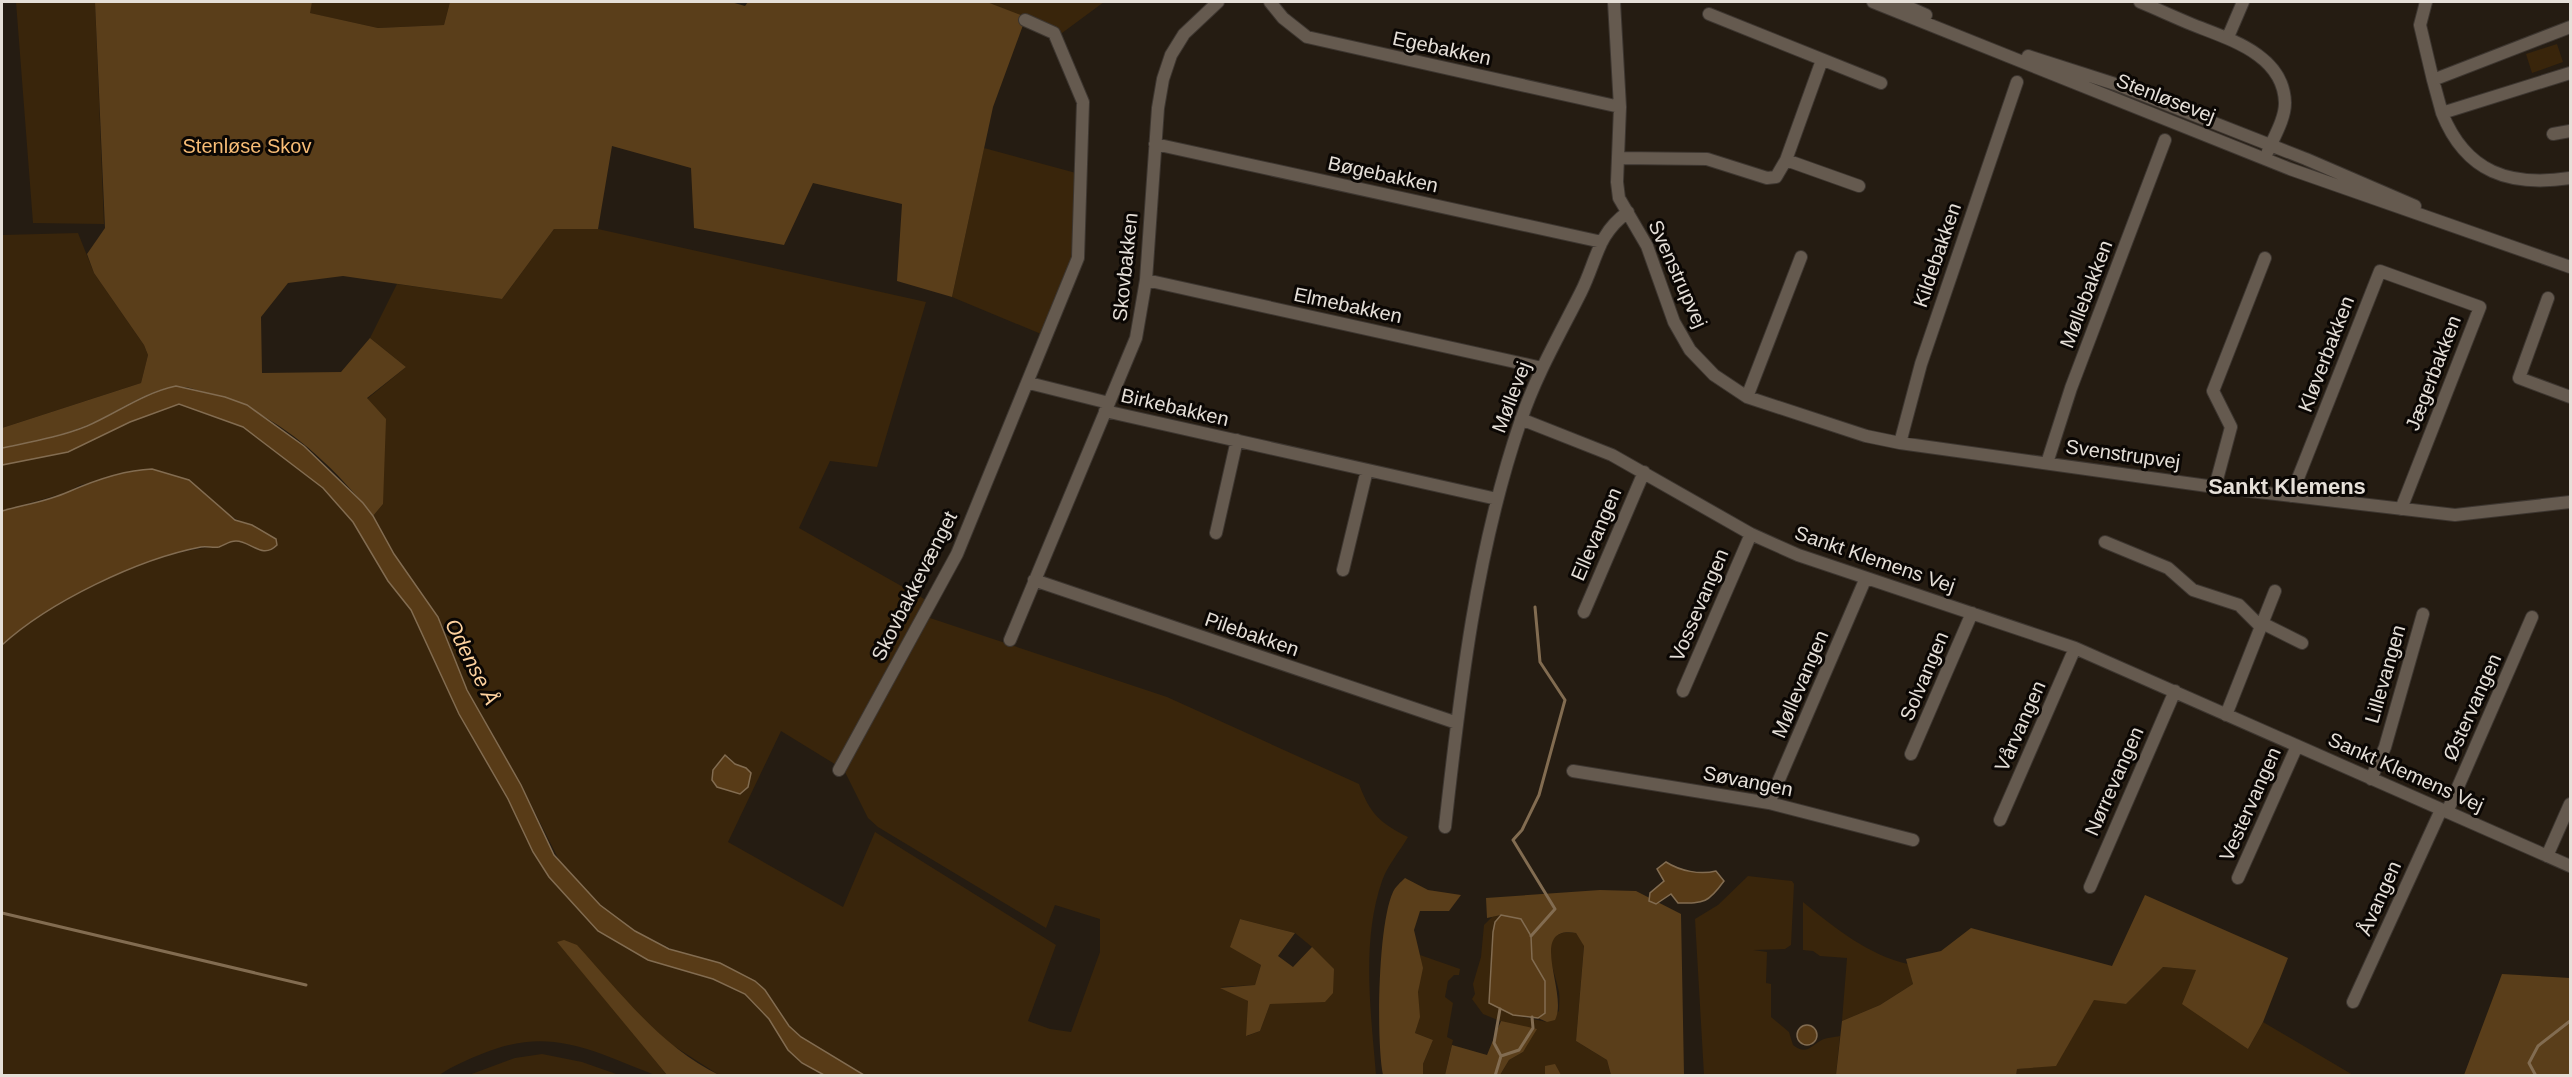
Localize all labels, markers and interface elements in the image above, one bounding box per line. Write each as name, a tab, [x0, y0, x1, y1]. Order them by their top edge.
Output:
street label: Egebakken	[1391, 27, 1493, 69]
street label: Stenløsevej	[2113, 69, 2219, 127]
park label: Stenløse Skov	[183, 135, 311, 157]
street label: Bøgebakken	[1326, 152, 1440, 196]
street label: Kildebakken	[1909, 200, 1965, 310]
street label: Skovbakken	[1108, 212, 1142, 322]
street label: Svenstrupvej	[1644, 217, 1712, 331]
street label: Møllebakken	[2055, 237, 2117, 351]
street label: Elmebakken	[1292, 283, 1404, 327]
street label: Kløverbakken	[2294, 293, 2358, 415]
street label: Jægerbakken	[2401, 312, 2465, 434]
street label: Møllevej	[1487, 358, 1535, 436]
street label: Birkebakken	[1119, 384, 1231, 430]
street label: Svenstrupvej	[2064, 435, 2182, 473]
district label: Sankt Klemens	[2208, 474, 2366, 499]
street label: Ellevangen	[1567, 484, 1625, 584]
street label: Skovbakkevænget	[867, 507, 961, 664]
street label: Sankt Klemens Vej	[1792, 521, 1958, 597]
street label: Vossevangen	[1665, 545, 1733, 665]
street label: Pilebakken	[1202, 608, 1302, 660]
water label: Odense Å	[441, 615, 504, 709]
street label: Lillevangen	[2360, 622, 2410, 726]
street label: Møllevangen	[1768, 627, 1832, 741]
street label: Solvangen	[1895, 628, 1953, 724]
street label: Østervangen	[2439, 650, 2505, 764]
street label: Vårvangen	[1990, 677, 2050, 775]
street label: Nørrevangen	[2080, 723, 2148, 839]
street label: Sankt Klemens Vej	[2325, 728, 2487, 816]
street label: Vestervangen	[2215, 744, 2285, 864]
street label: Søvangen	[1701, 762, 1795, 800]
street label: Åvangen	[2353, 857, 2405, 939]

